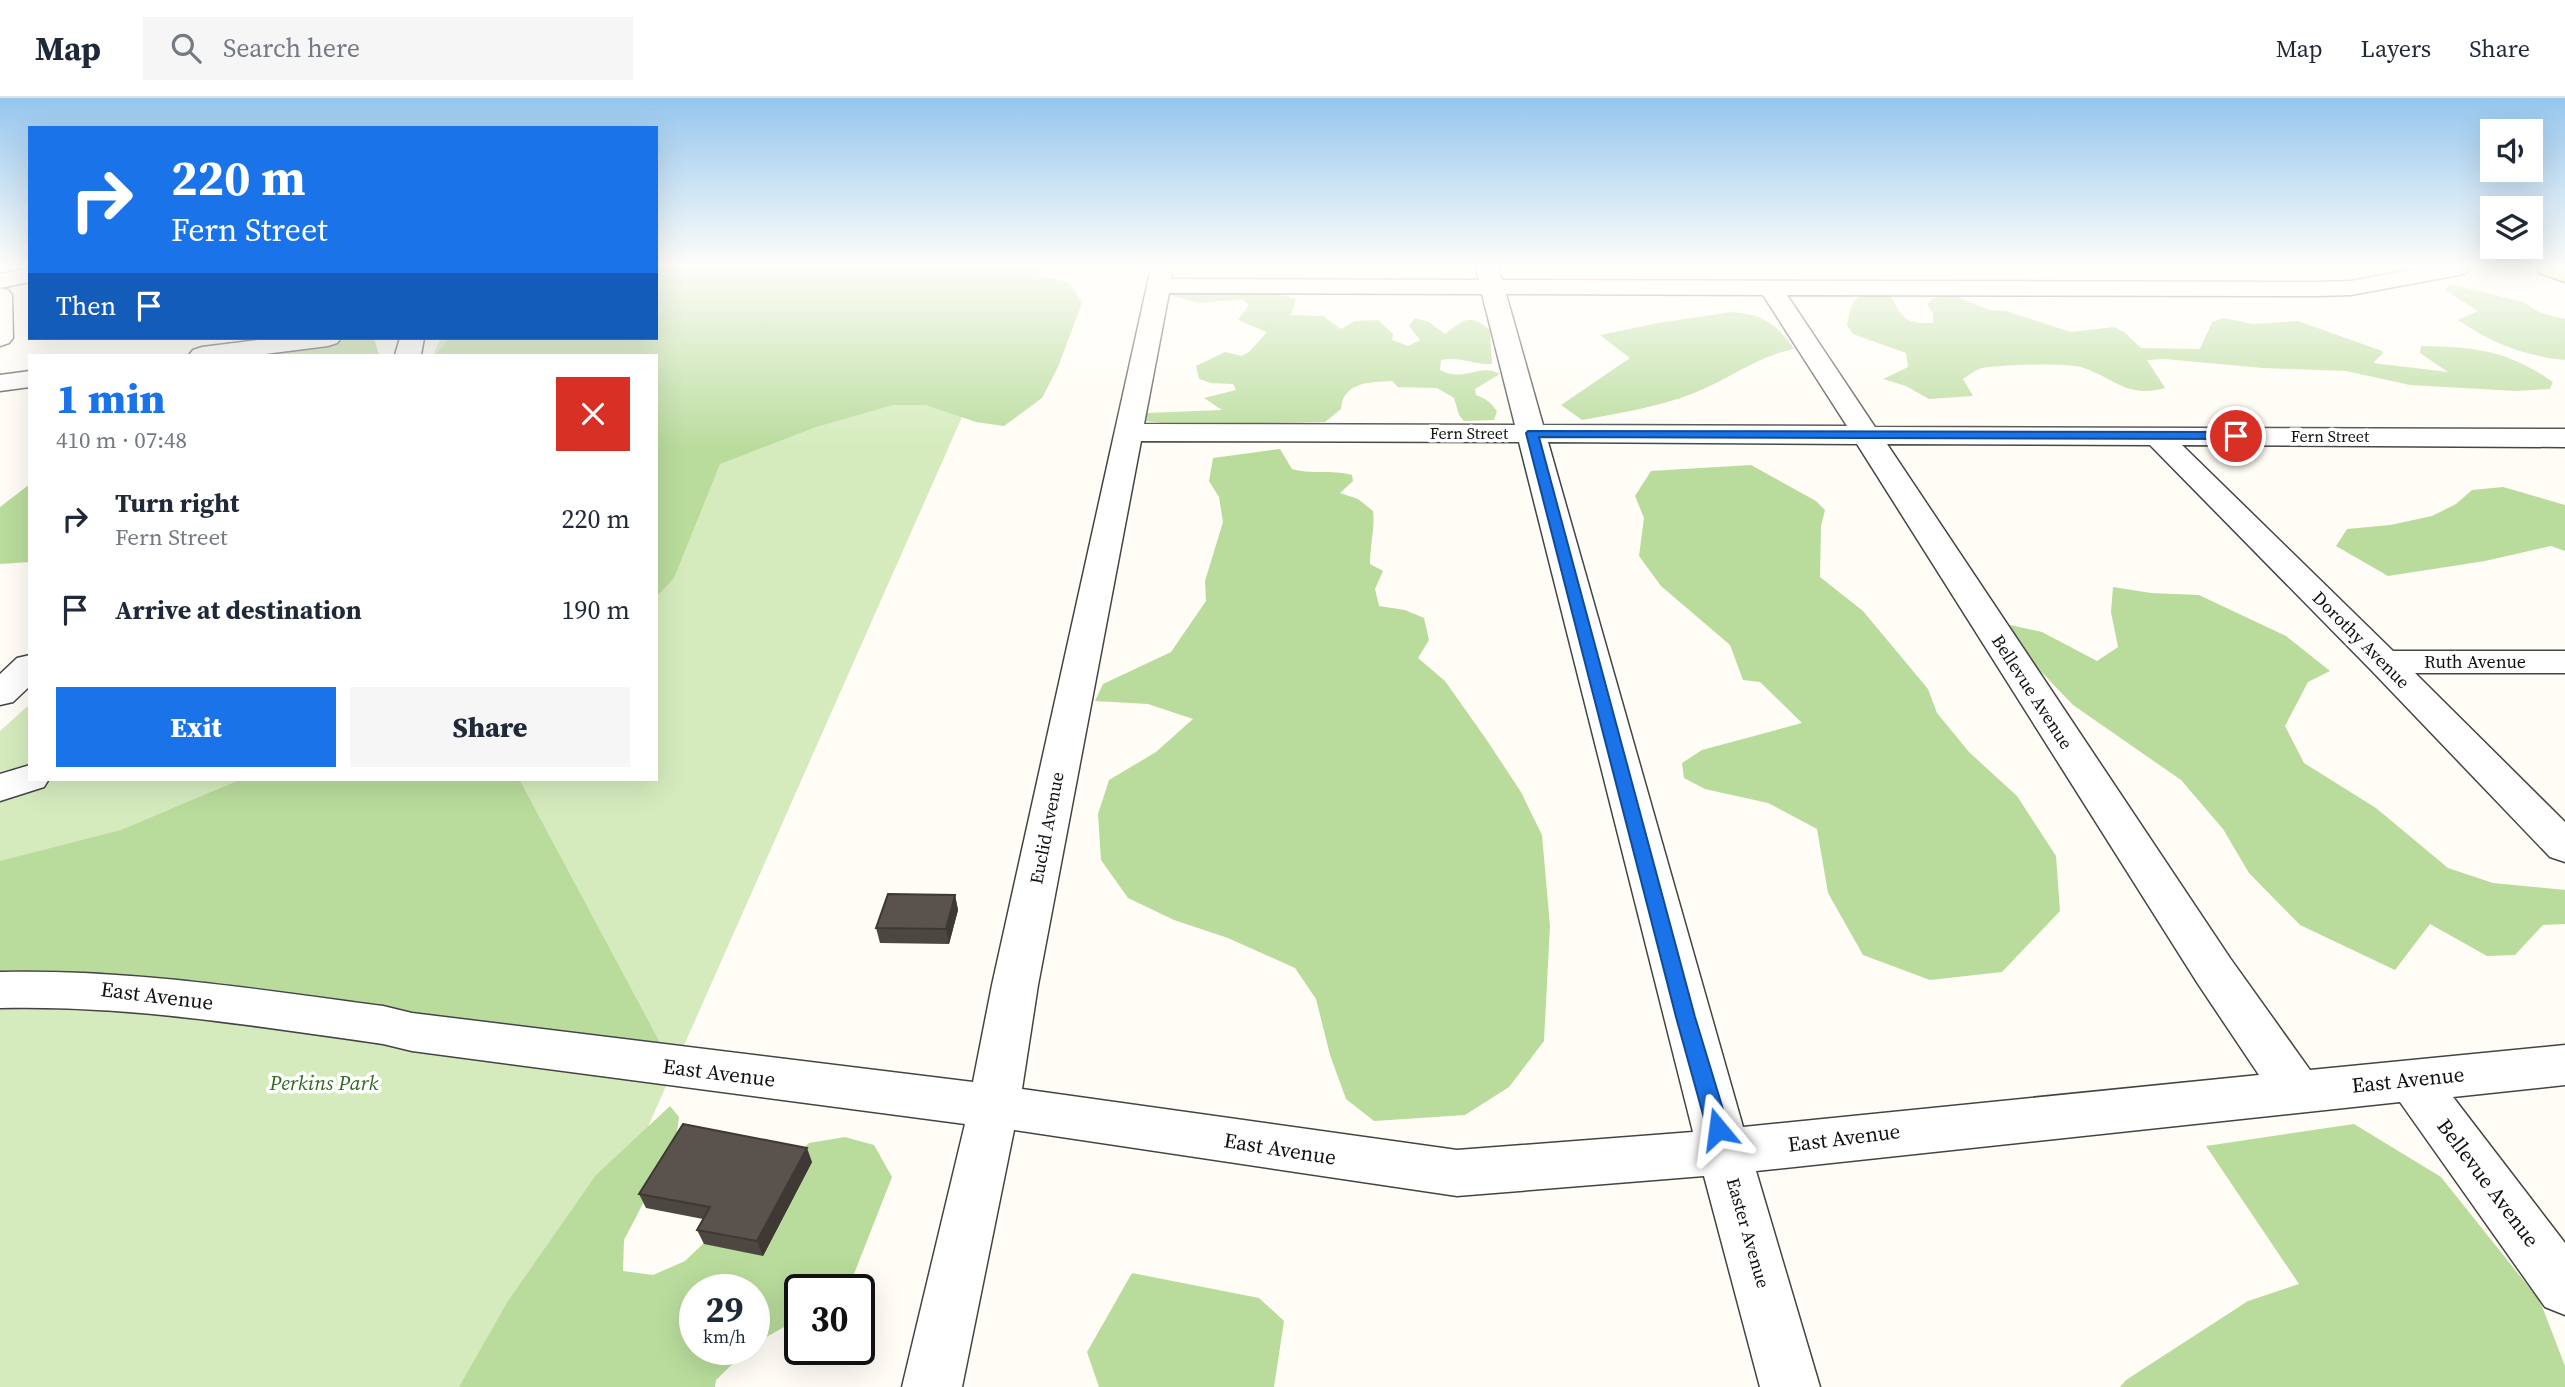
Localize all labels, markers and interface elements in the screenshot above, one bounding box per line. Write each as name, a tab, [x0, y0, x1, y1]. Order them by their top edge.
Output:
search box	[143, 17, 633, 80]
text: Map	[35, 26, 101, 71]
icon: search	[167, 29, 205, 67]
text: Search here	[223, 30, 360, 66]
text: Map	[2276, 32, 2323, 65]
text: Layers	[2361, 32, 2431, 65]
text: Share	[2469, 32, 2530, 65]
map controls	[2480, 119, 2543, 259]
button: sound	[2480, 119, 2543, 182]
text: 220 m	[171, 144, 306, 211]
icon: right	[56, 154, 147, 245]
button: layers	[2480, 196, 2543, 259]
text: Fern Street	[171, 208, 328, 252]
icon: arrive	[130, 287, 168, 325]
text: Then	[56, 288, 116, 324]
text: 1 min	[56, 369, 166, 427]
button: close	[556, 377, 630, 451]
pin	[2206, 406, 2266, 466]
icon: arrive	[2217, 417, 2255, 455]
street label: Fern Street	[1430, 422, 1509, 444]
text: 410 m · 07:48	[56, 424, 187, 456]
street label: Fern Street	[2291, 425, 2370, 447]
text: Turn right	[115, 485, 239, 521]
icon: right	[56, 500, 94, 538]
text: 220 m	[562, 501, 630, 537]
text: Fern Street	[115, 521, 228, 553]
street label: Dorothy Avenue	[2307, 585, 2416, 694]
icon: arrive	[56, 591, 94, 629]
text: Arrive at destination	[115, 592, 362, 628]
text: 190 m	[562, 592, 630, 628]
street label: Bellevue Avenue	[1986, 630, 2079, 754]
street label: Ruth Avenue	[2424, 649, 2526, 674]
button: Exit	[56, 687, 336, 767]
button: Share	[350, 687, 630, 767]
street label: Euclid Avenue	[1023, 770, 1070, 886]
street label: East Avenue	[99, 974, 215, 1017]
street label: East Avenue	[661, 1051, 777, 1094]
street label: East Avenue	[2350, 1059, 2466, 1100]
park label: Perkins Park	[268, 1068, 379, 1097]
position arrow	[1681, 1092, 1755, 1166]
street label: Bellevue Avenue	[2431, 1113, 2546, 1253]
street label: East Avenue	[1786, 1116, 1902, 1159]
street label: East Avenue	[1222, 1125, 1338, 1172]
street label: Easter Avenue	[1721, 1175, 1776, 1291]
speed limit sign: 30	[784, 1274, 875, 1365]
text: 29	[706, 1286, 743, 1334]
text: km/h	[703, 1324, 746, 1349]

